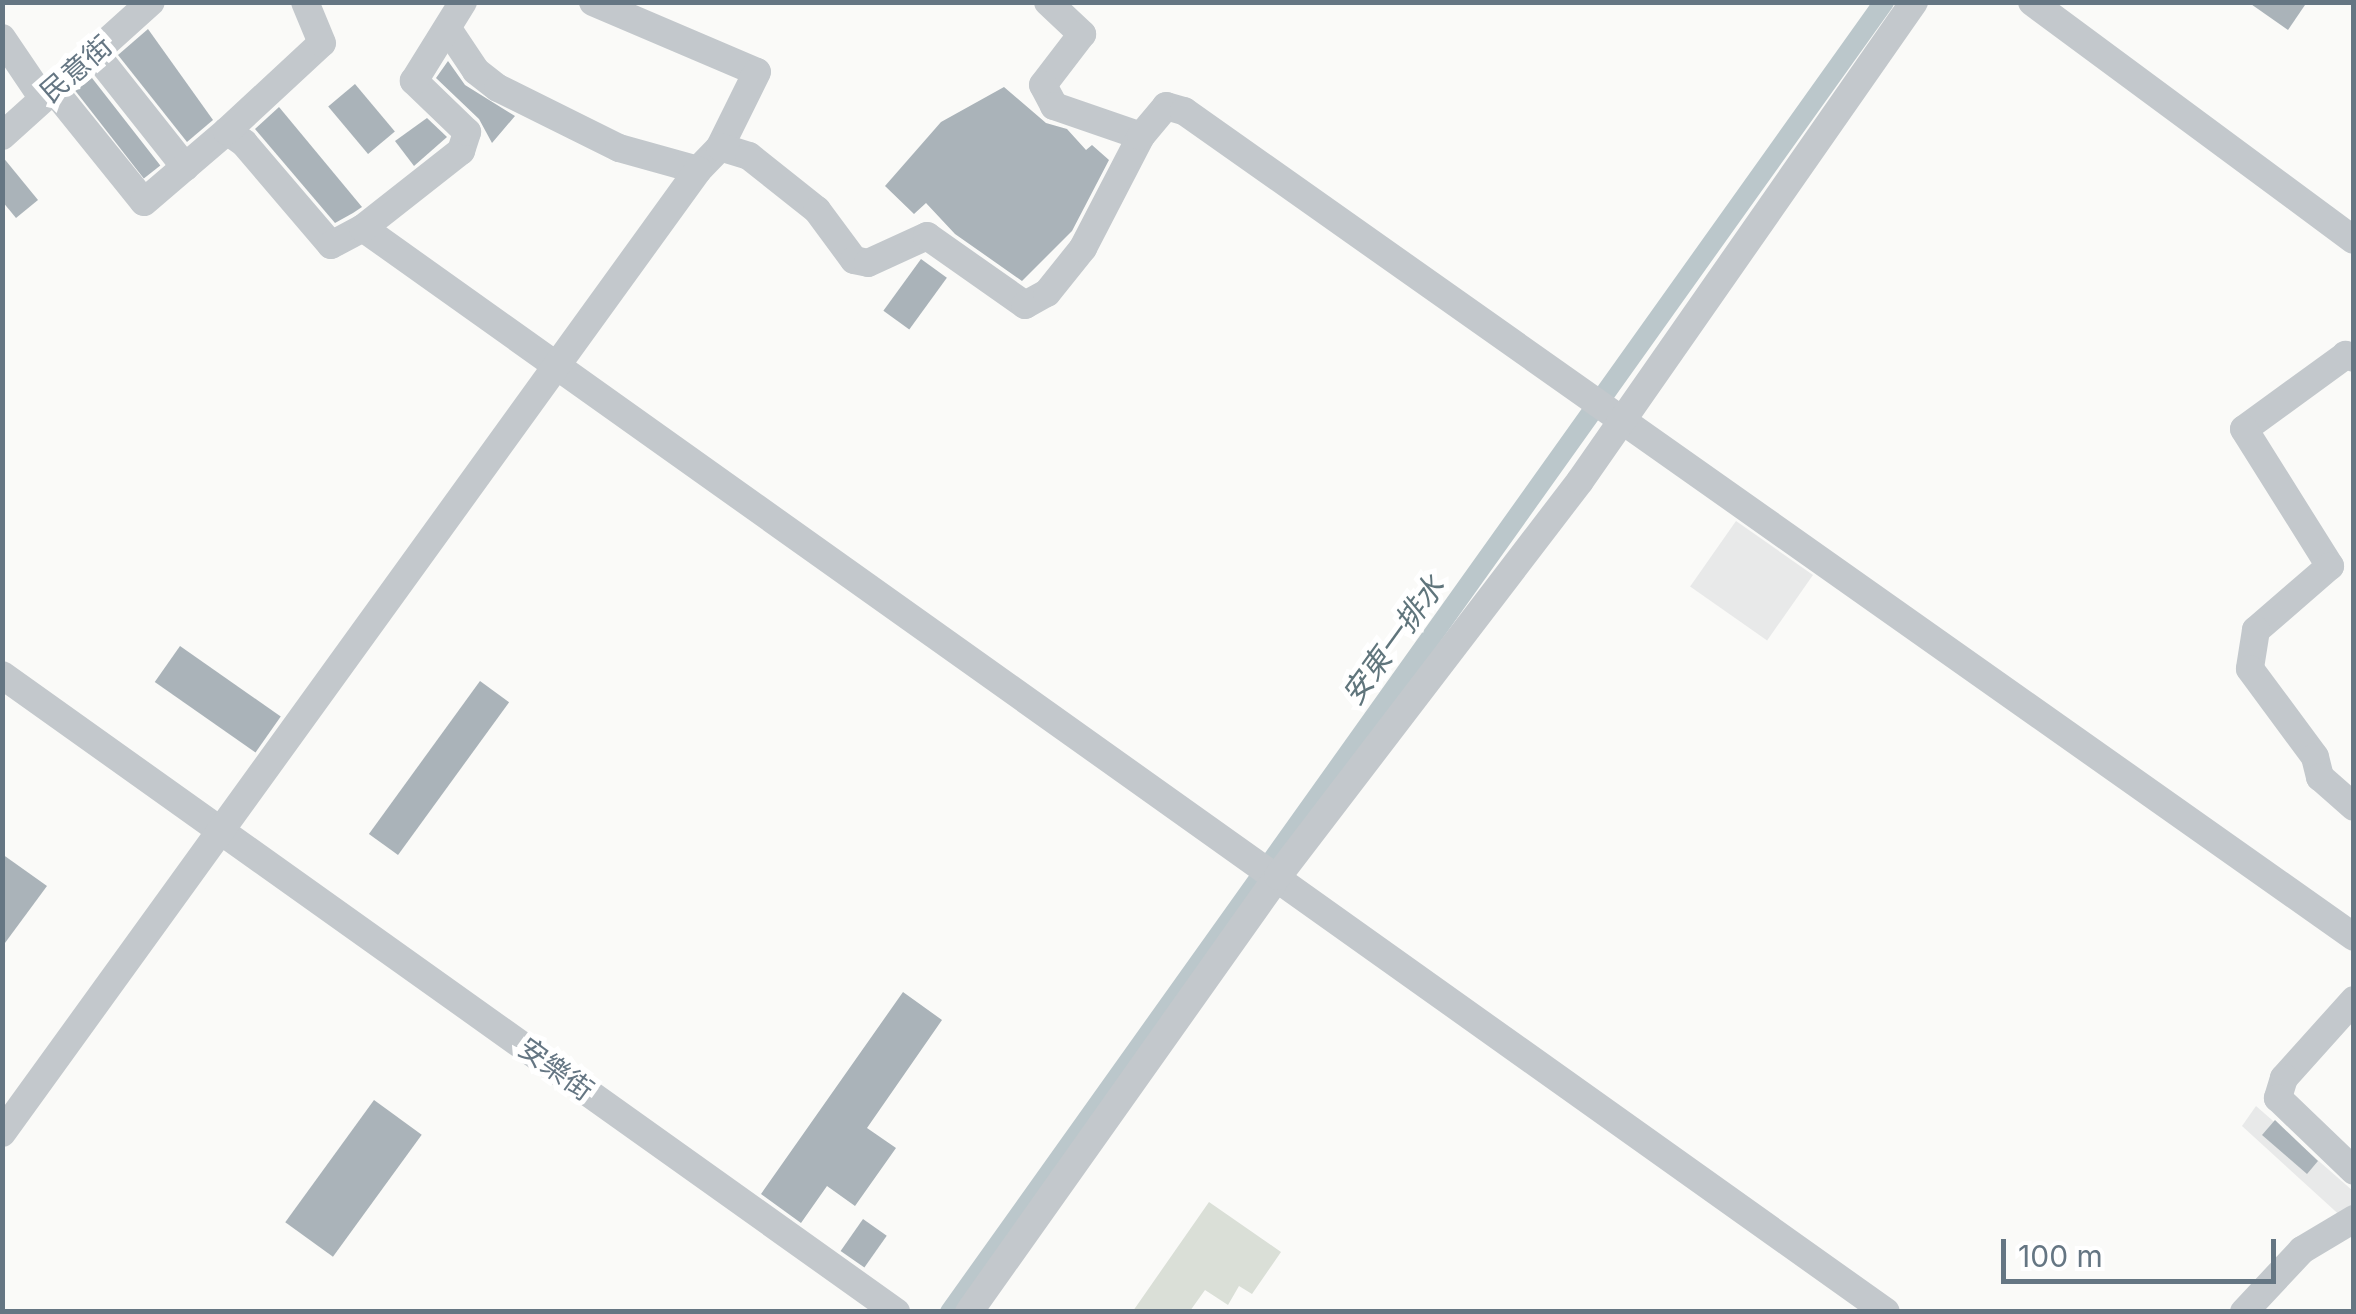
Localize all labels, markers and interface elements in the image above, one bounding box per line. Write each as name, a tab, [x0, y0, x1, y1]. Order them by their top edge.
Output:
street label: 民意街	[33, 29, 119, 109]
water label: 安東一排水	[1334, 569, 1452, 711]
street label: 安樂街	[512, 1031, 600, 1107]
scale bar	[2006, 1219, 2281, 1281]
text: 100 m	[2018, 1238, 2103, 1274]

